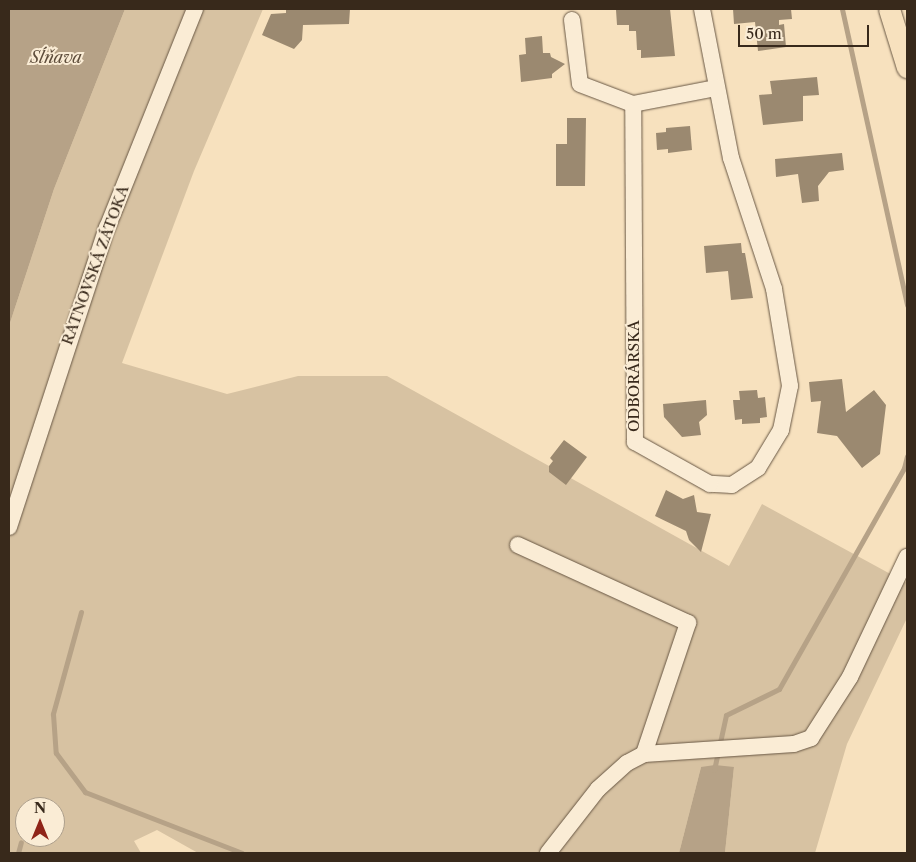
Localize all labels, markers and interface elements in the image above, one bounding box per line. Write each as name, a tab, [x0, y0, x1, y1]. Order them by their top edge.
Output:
scale bar	[741, 15, 872, 47]
text: 50 m	[746, 24, 782, 43]
water label: Sĺňava	[30, 47, 82, 67]
street label: RATNOVSKÁ ZÁTOKA	[58, 182, 132, 348]
street label: ODBORÁRSKA	[625, 320, 643, 432]
north arrow	[15, 797, 65, 847]
text: N	[34, 799, 46, 817]

